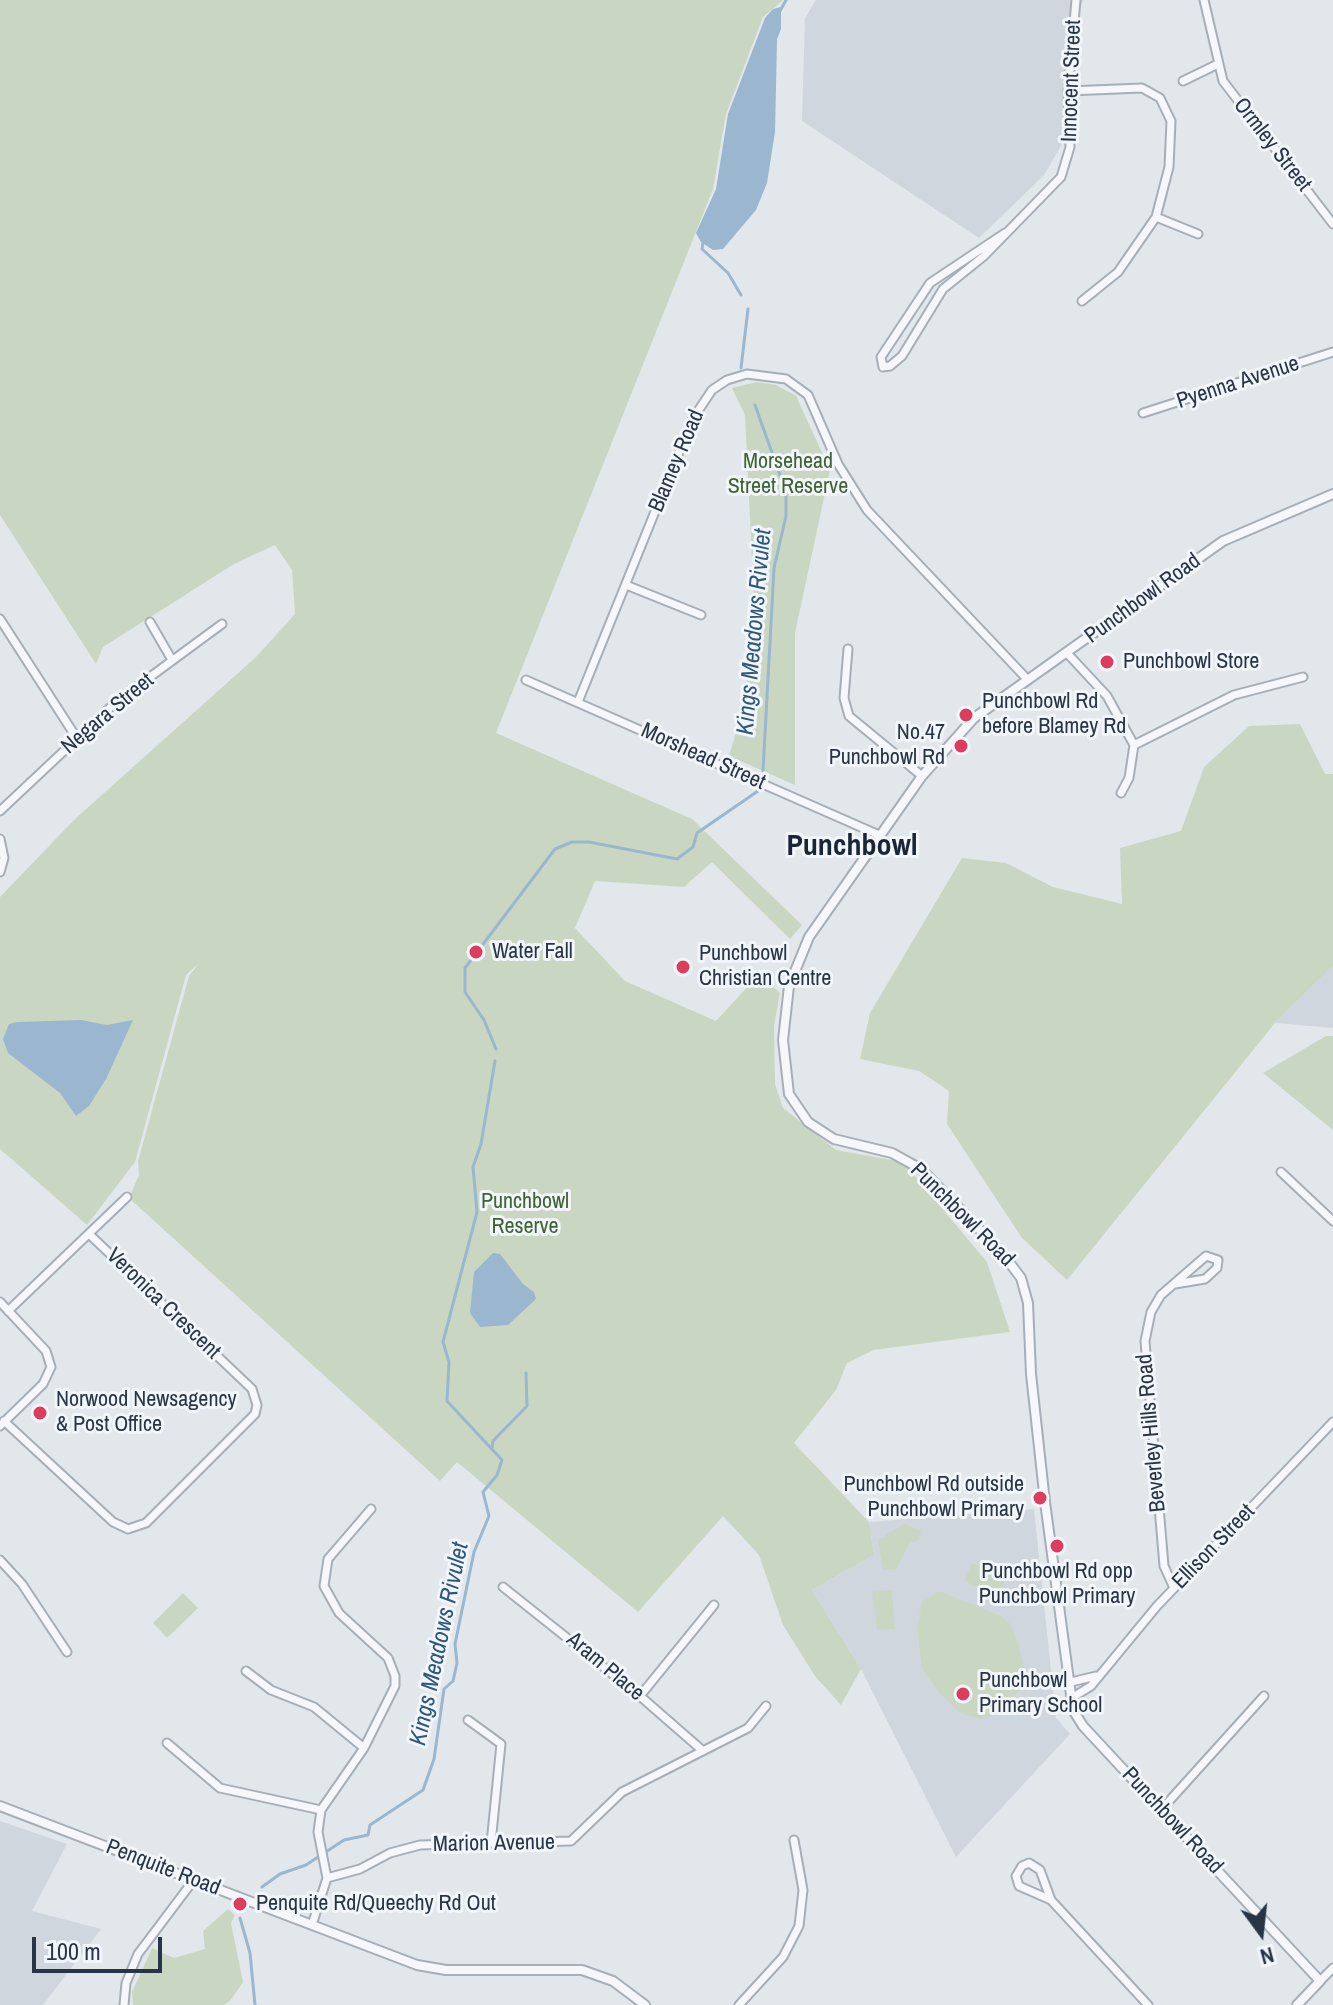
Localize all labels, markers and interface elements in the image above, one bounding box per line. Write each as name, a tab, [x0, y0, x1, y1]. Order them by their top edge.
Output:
street label: Innocent Street	[1057, 19, 1087, 143]
street label: Ormley Street	[1227, 93, 1317, 197]
street label: Pyenna Avenue	[1173, 351, 1303, 415]
street label: Blamey Road	[644, 406, 710, 516]
park label: Morsehead Street Reserve	[728, 449, 848, 500]
water label: Kings Meadows Rivulet	[732, 528, 778, 736]
street label: Punchbowl Road	[1080, 548, 1206, 650]
place label: Punchbowl Store	[1123, 649, 1259, 675]
marker: Punchbowl Store	[1098, 653, 1116, 671]
street label: Negara Street	[56, 668, 160, 760]
place label: Punchbowl Rd before Blamey Rd	[982, 689, 1126, 740]
marker: Punchbowl Rd before Blamey Rd	[957, 706, 975, 724]
street label: Morshead Street	[637, 718, 769, 796]
place label: No.47 Punchbowl Rd	[829, 720, 945, 772]
marker: No.47 Punchbowl Rd	[952, 737, 970, 755]
district label: Punchbowl	[786, 829, 918, 865]
place label: Water Fall	[492, 939, 573, 965]
place label: Punchbowl Christian Centre	[699, 941, 831, 992]
marker: Water Fall	[467, 943, 485, 961]
marker: Punchbowl Christian Centre	[674, 958, 692, 976]
street label: Punchbowl Road	[904, 1157, 1020, 1273]
park label: Punchbowl Reserve	[481, 1189, 569, 1240]
street label: Veronica Crescent	[100, 1243, 226, 1365]
street label: Beverley Hills Road	[1132, 1353, 1172, 1513]
place label: Norwood Newsagency & Post Office	[56, 1387, 236, 1438]
marker: Norwood Newsagency & Post Office	[31, 1404, 49, 1422]
place label: Punchbowl Rd outside Punchbowl Primary	[843, 1472, 1024, 1524]
marker: Punchbowl Rd outside Punchbowl Primary	[1031, 1489, 1049, 1507]
street label: Ellison Street	[1167, 1499, 1261, 1595]
marker: Punchbowl Rd opp Punchbowl Primary	[1048, 1537, 1066, 1555]
water label: Kings Meadows Rivulet	[404, 1540, 476, 1748]
place label: Punchbowl Rd opp Punchbowl Primary	[979, 1559, 1135, 1610]
street label: Aram Place	[561, 1627, 649, 1707]
place label: Punchbowl Primary School	[979, 1668, 1102, 1720]
marker: Punchbowl Primary School	[954, 1685, 972, 1703]
street label: Punchbowl Road	[1116, 1762, 1228, 1880]
street label: Marion Avenue	[433, 1830, 555, 1858]
street label: Penquite Road	[102, 1834, 224, 1902]
place label: Penquite Rd/Queechy Rd Out	[256, 1891, 496, 1917]
north arrow	[1221, 1893, 1301, 1973]
marker: Penquite Rd/Queechy Rd Out	[231, 1895, 249, 1913]
scale bar	[36, 1921, 166, 1971]
text: 100 m	[46, 1935, 101, 1967]
text: N	[1257, 1940, 1277, 1972]

